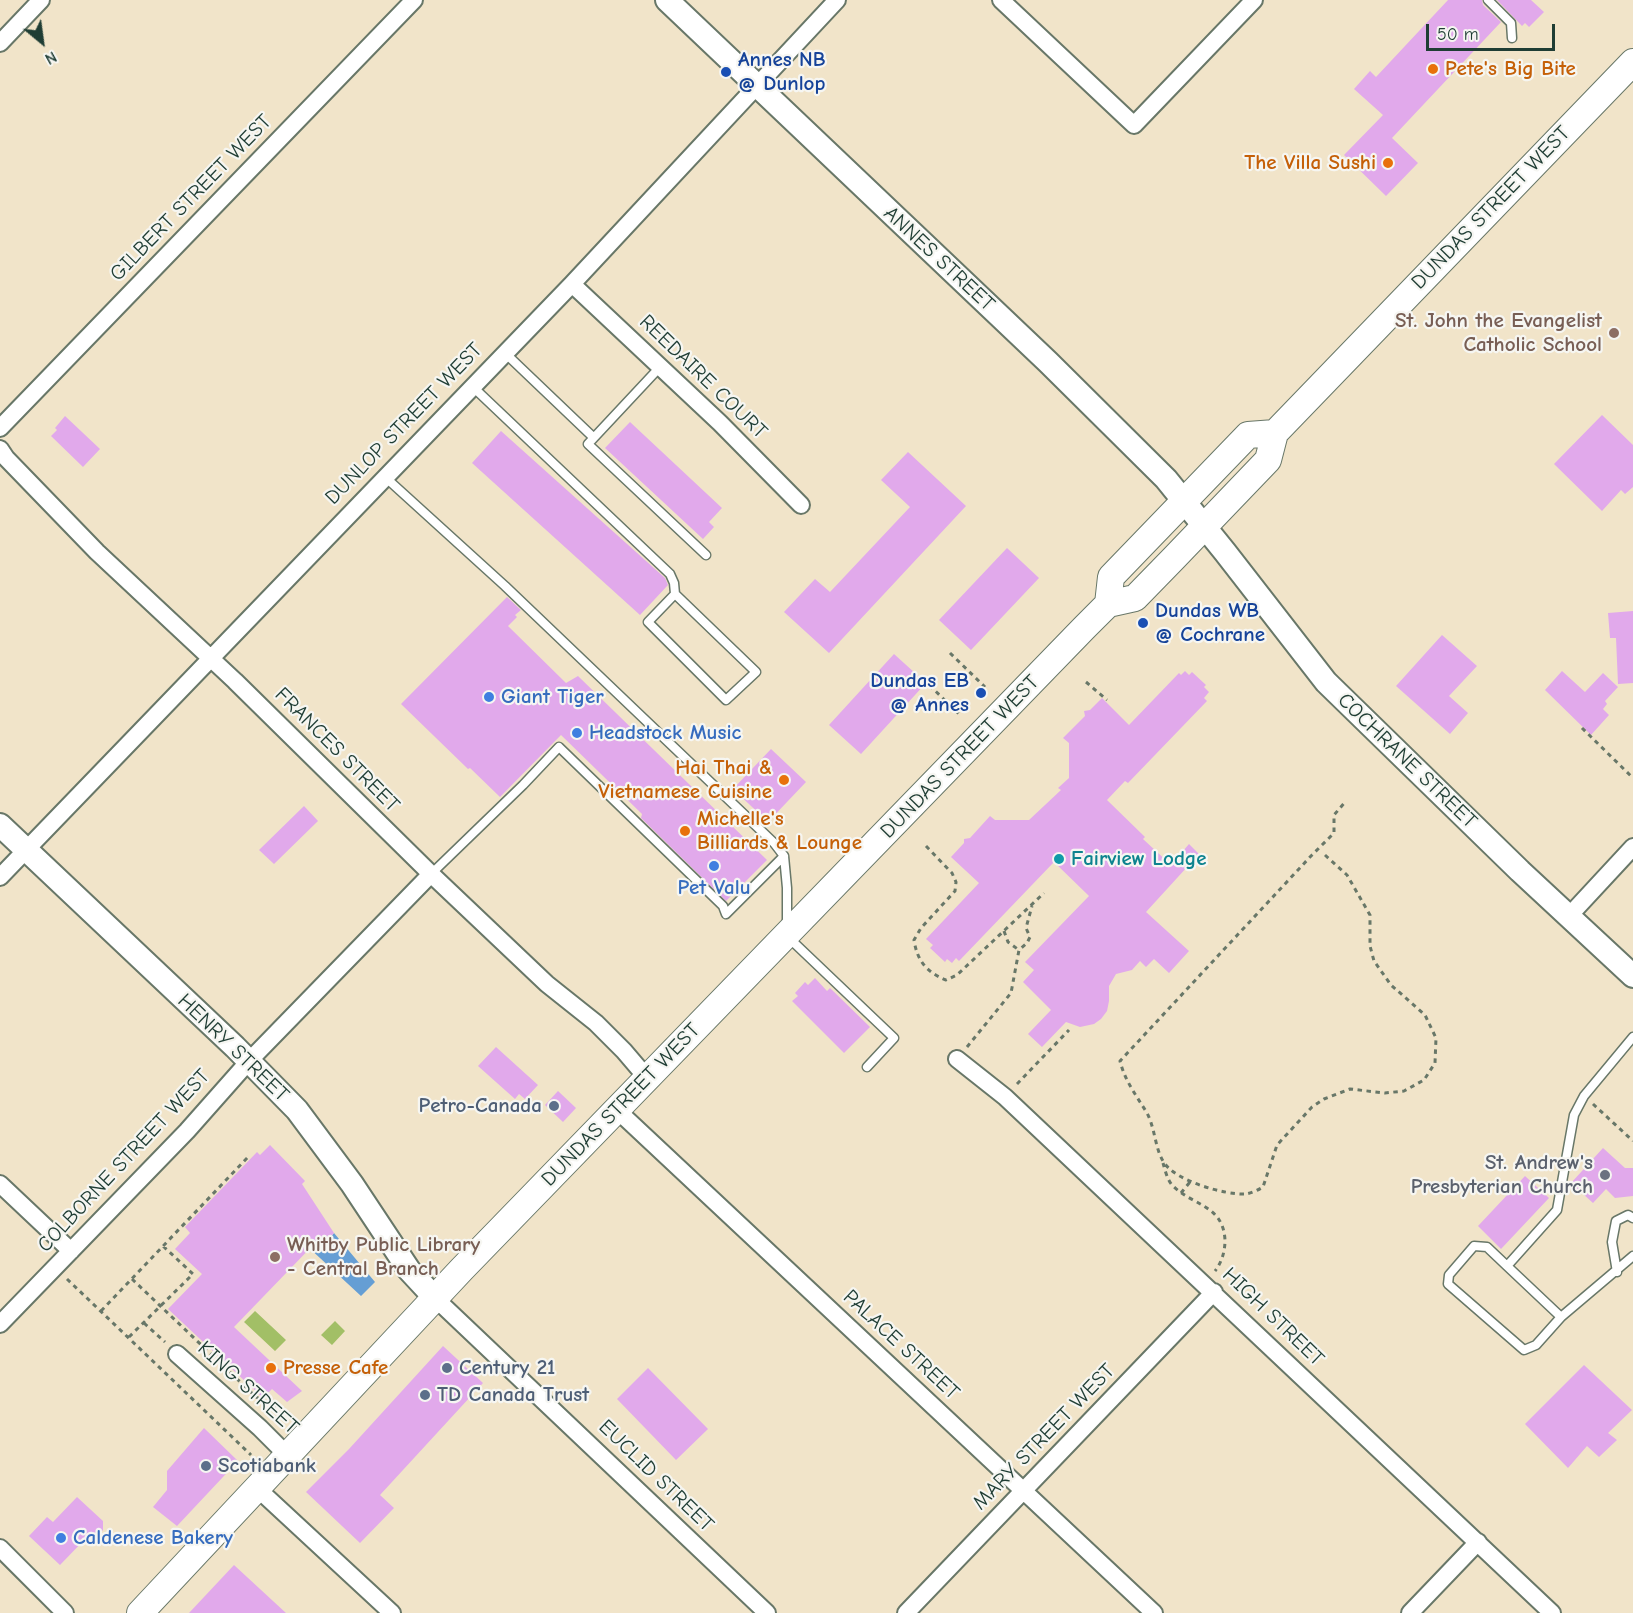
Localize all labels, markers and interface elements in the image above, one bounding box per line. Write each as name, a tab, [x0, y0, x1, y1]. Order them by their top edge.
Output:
north arrow	[12, 12, 72, 72]
scale bar	[1429, 12, 1558, 50]
text: 50 m	[1437, 24, 1479, 45]
text: N	[42, 47, 60, 68]
place label: Annes NB @ Dunlop	[738, 47, 826, 97]
place label: Pete's Big Bite	[1445, 56, 1576, 82]
marker: Pete's Big Bite	[1426, 62, 1440, 76]
marker: Annes NB @ Dunlop	[719, 65, 733, 79]
street label: GILBERT STREET WEST	[105, 109, 277, 287]
street label: DUNDAS STREET WEST	[1406, 121, 1576, 295]
place label: The Villa Sushi	[1244, 150, 1376, 176]
marker: The Villa Sushi	[1381, 156, 1395, 170]
street label: ANNES STREET	[878, 201, 1000, 317]
place label: St. John the Evangelist Catholic School	[1395, 308, 1602, 358]
street label: REEDAIRE COURT	[634, 310, 772, 444]
marker: St. John the Evangelist Catholic School	[1607, 326, 1621, 340]
street label: DUNLOP STREET WEST	[320, 338, 488, 510]
place label: Dundas WB @ Cochrane	[1155, 598, 1265, 648]
marker: Dundas WB @ Cochrane	[1136, 616, 1150, 630]
place label: Dundas EB @ Annes	[870, 668, 969, 718]
street label: DUNDAS STREET WEST	[875, 670, 1045, 844]
street label: FRANCES STREET	[269, 682, 405, 818]
place label: Giant Tiger	[501, 684, 604, 710]
marker: Dundas EB @ Annes	[974, 686, 988, 700]
street label: COCHRANE STREET	[1332, 688, 1482, 834]
marker: Giant Tiger	[482, 690, 496, 704]
place label: Headstock Music	[589, 720, 741, 746]
marker: Headstock Music	[570, 726, 584, 740]
place label: Hai Thai & Vietnamese Cuisine	[598, 755, 772, 805]
marker: Hai Thai & Vietnamese Cuisine	[777, 773, 791, 787]
place label: Michelle's Billiards & Lounge	[697, 806, 862, 856]
marker: Michelle's Billiards & Lounge	[678, 824, 692, 838]
place label: Fairview Lodge	[1071, 846, 1207, 872]
marker: Fairview Lodge	[1052, 852, 1066, 866]
marker: Pet Valu	[707, 859, 721, 873]
place label: Pet Valu	[677, 875, 751, 901]
street label: HENRY STREET	[172, 989, 294, 1107]
street label: DUNDAS STREET WEST	[536, 1018, 706, 1192]
street label: COLBORNE STREET WEST	[33, 1064, 215, 1258]
place label: Petro-Canada	[419, 1093, 542, 1119]
marker: Petro-Canada	[547, 1099, 561, 1113]
place label: St. Andrew's Presbyterian Church	[1411, 1150, 1593, 1200]
marker: St. Andrew's Presbyterian Church	[1598, 1168, 1612, 1182]
place label: Whitby Public Library - Central Branch	[287, 1232, 480, 1282]
marker: Whitby Public Library - Central Branch	[268, 1250, 282, 1264]
street label: HIGH STREET	[1217, 1262, 1329, 1372]
street label: PALACE STREET	[838, 1285, 964, 1405]
street label: KING STREET	[192, 1336, 304, 1440]
place label: Presse Cafe	[283, 1355, 388, 1381]
place label: Century 21	[459, 1355, 555, 1381]
street label: MARY STREET WEST	[968, 1359, 1120, 1515]
marker: Presse Cafe	[264, 1361, 278, 1375]
marker: Century 21	[440, 1361, 454, 1375]
place label: TD Canada Trust	[437, 1382, 589, 1408]
marker: TD Canada Trust	[418, 1388, 432, 1402]
street label: EUCLID STREET	[593, 1415, 719, 1537]
place label: Scotiabank	[218, 1453, 316, 1479]
marker: Scotiabank	[199, 1459, 213, 1473]
place label: Caldenese Bakery	[73, 1525, 233, 1551]
marker: Caldenese Bakery	[54, 1531, 68, 1545]

